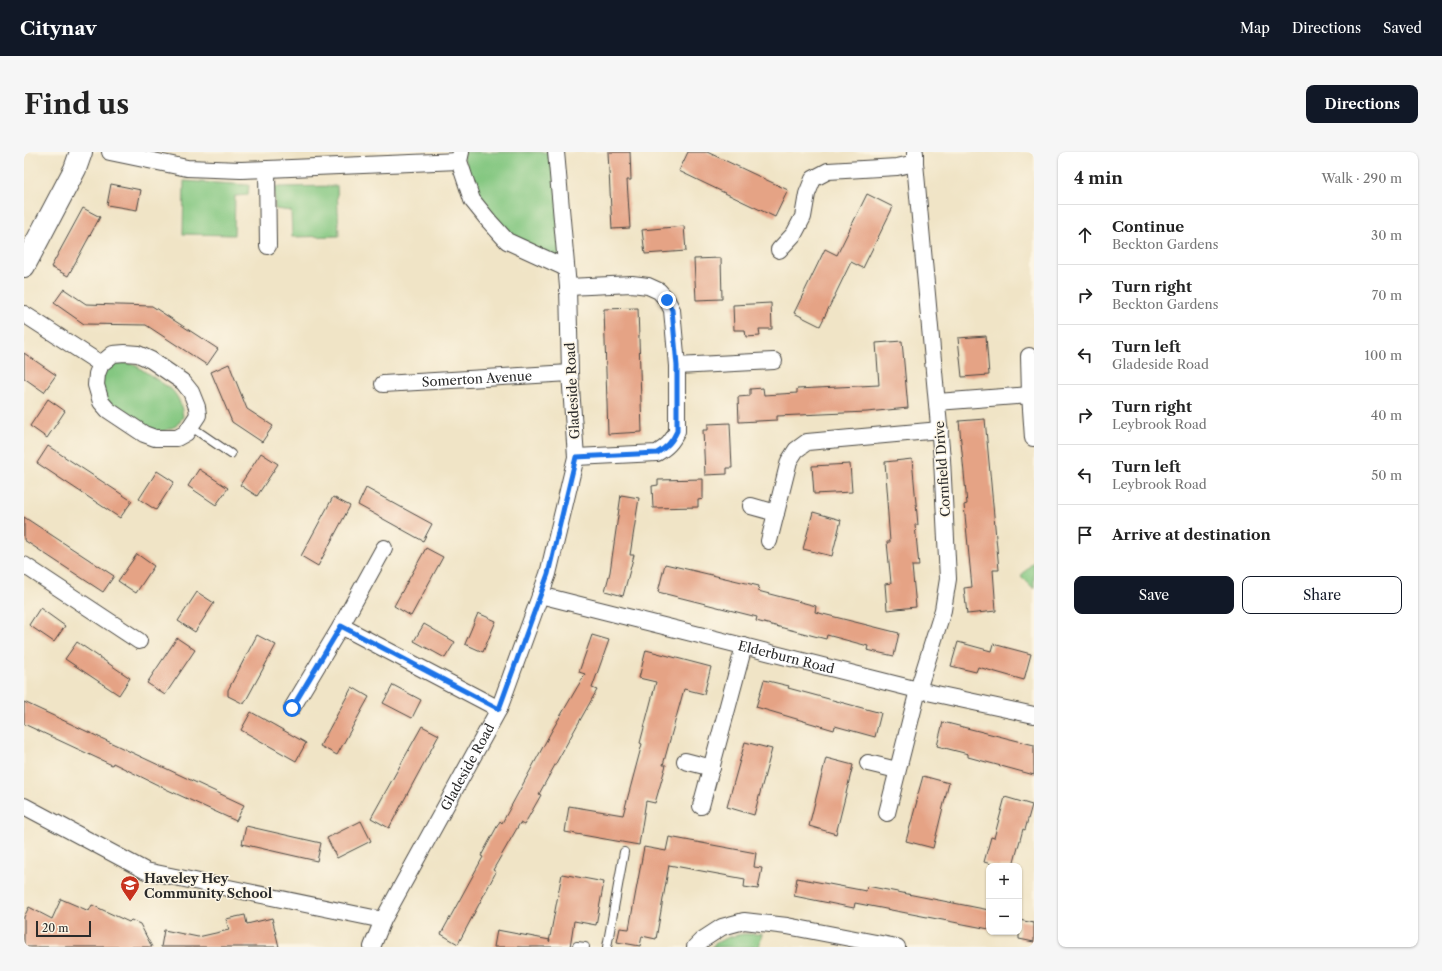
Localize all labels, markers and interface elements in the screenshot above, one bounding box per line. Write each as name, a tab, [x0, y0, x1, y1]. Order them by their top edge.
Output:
text: Citynav	[20, 17, 97, 40]
text: Map	[1240, 19, 1270, 37]
text: Directions	[1292, 19, 1361, 37]
text: Saved	[1383, 19, 1422, 37]
button: Directions	[1306, 85, 1418, 123]
text: Find us	[24, 87, 129, 121]
text: 4 min	[1074, 168, 1123, 188]
text: Walk · 290 m	[1321, 170, 1402, 186]
text: Continue	[1112, 217, 1184, 236]
icon: ahead	[1074, 224, 1096, 246]
text: 30 m	[1371, 227, 1402, 243]
text: Beckton Gardens	[1112, 236, 1218, 252]
text: Turn right	[1112, 277, 1192, 296]
icon: right	[1074, 284, 1096, 306]
text: 70 m	[1372, 287, 1402, 303]
route end	[658, 291, 676, 309]
text: Beckton Gardens	[1112, 296, 1218, 312]
text: Turn left	[1112, 337, 1181, 356]
street label: Gladeside Road	[561, 342, 583, 440]
icon: left	[1074, 344, 1096, 366]
text: 100 m	[1364, 347, 1402, 363]
text: Gladeside Road	[1112, 356, 1209, 372]
street label: Somerton Avenue	[421, 367, 533, 390]
text: Turn right	[1112, 397, 1192, 416]
icon: right	[1074, 404, 1096, 426]
text: 40 m	[1371, 407, 1402, 423]
text: Leybrook Road	[1112, 416, 1207, 432]
street label: Cornfield Drive	[931, 421, 953, 517]
text: Turn left	[1112, 457, 1181, 476]
icon: left	[1074, 464, 1096, 486]
text: 50 m	[1371, 467, 1402, 483]
text: Leybrook Road	[1112, 476, 1207, 492]
icon: arrive	[1074, 524, 1096, 546]
text: Arrive at destination	[1112, 525, 1271, 544]
button: Save	[1074, 576, 1234, 614]
button: Share	[1242, 576, 1402, 614]
street label: Elderburn Road	[737, 637, 836, 677]
route start	[283, 699, 301, 717]
street label: Gladeside Road	[437, 720, 498, 813]
map controls	[986, 863, 1022, 935]
button: +	[986, 863, 1022, 899]
place label: Haveley Hey Community School	[144, 870, 273, 901]
school or university icon: Haveley Hey Community School	[119, 874, 141, 902]
button: −	[986, 899, 1022, 935]
scale bar	[36, 919, 91, 938]
text: 20 m	[42, 921, 68, 935]

